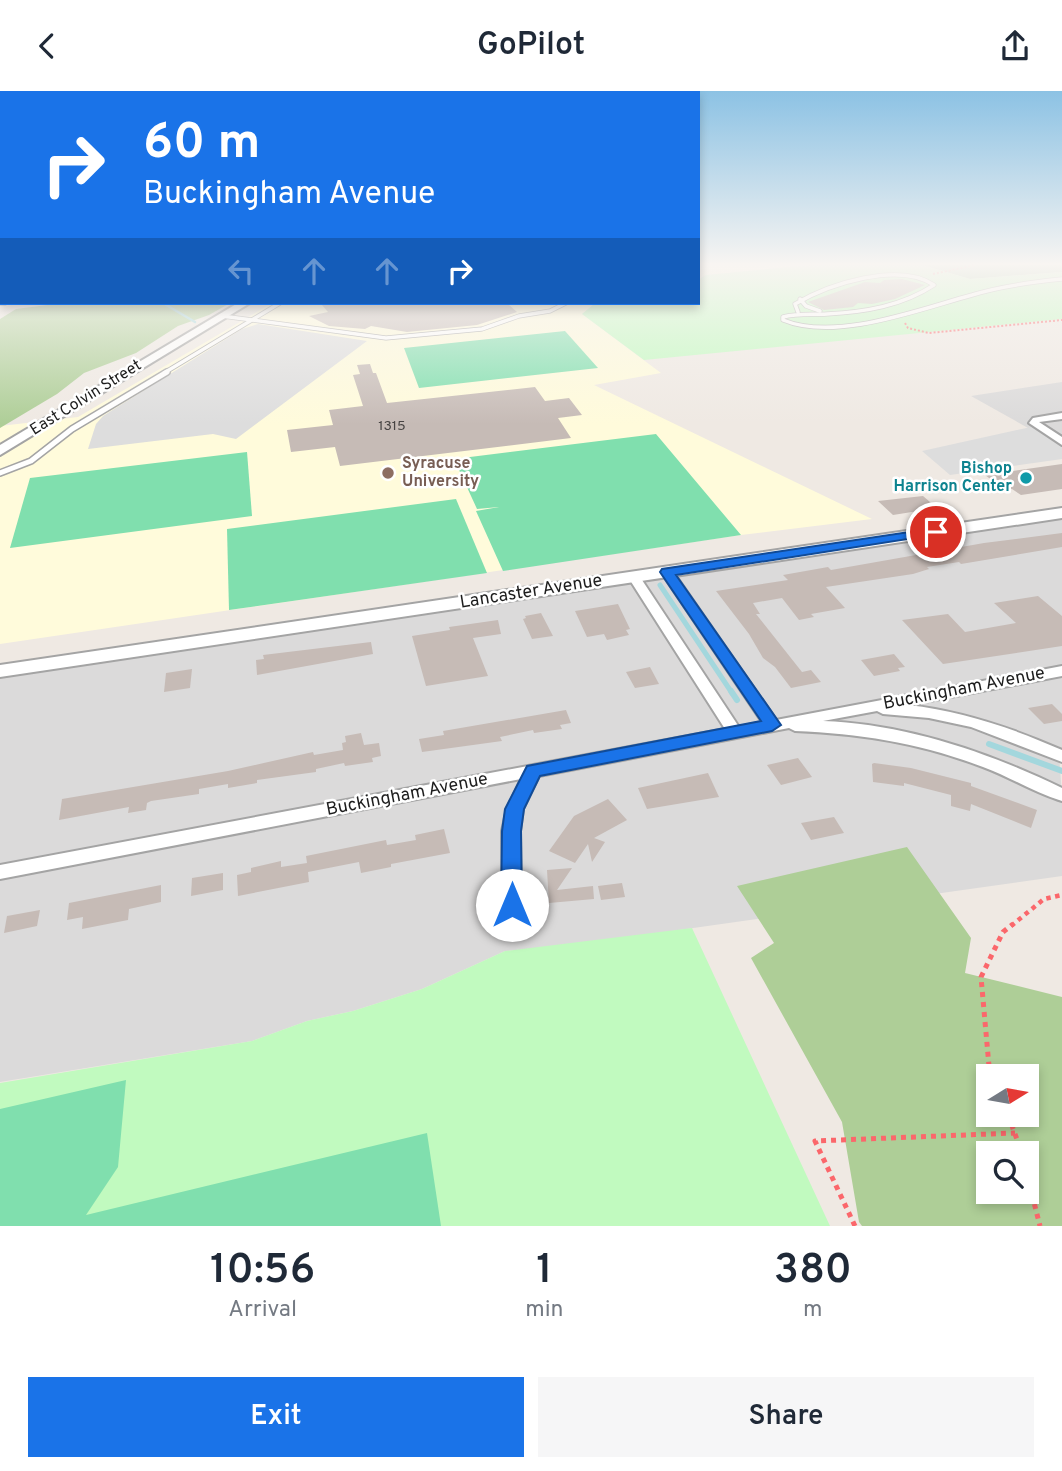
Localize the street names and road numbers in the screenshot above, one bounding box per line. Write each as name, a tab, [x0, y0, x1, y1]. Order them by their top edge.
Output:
street label: East Colvin Street	[27, 356, 145, 440]
street label: Lancaster Avenue	[458, 569, 604, 615]
street label: Buckingham Avenue	[881, 662, 1047, 716]
street label: Buckingham Avenue	[324, 768, 490, 822]

